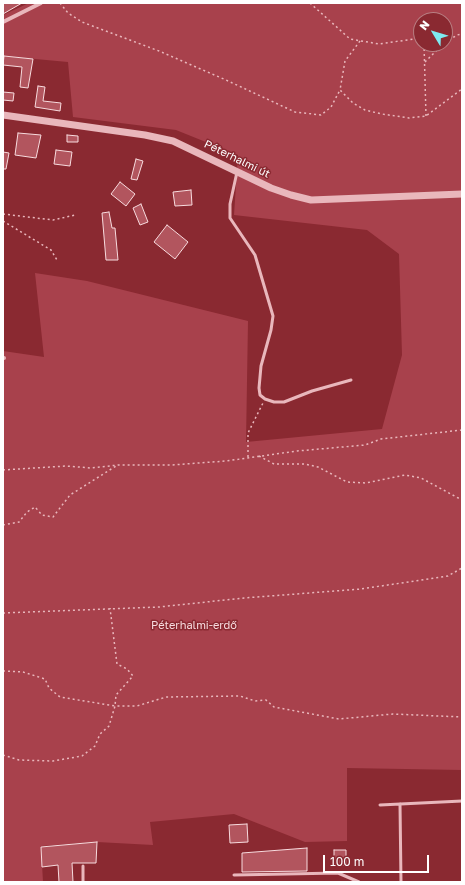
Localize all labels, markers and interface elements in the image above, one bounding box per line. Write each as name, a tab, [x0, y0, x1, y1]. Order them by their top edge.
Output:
north arrow	[413, 12, 453, 52]
text: N	[416, 18, 432, 32]
street label: Péterhalmi út	[202, 137, 272, 181]
park label: Péterhalmi-erdő	[151, 619, 237, 633]
scale bar	[325, 847, 431, 873]
text: 100 m	[330, 854, 364, 869]

